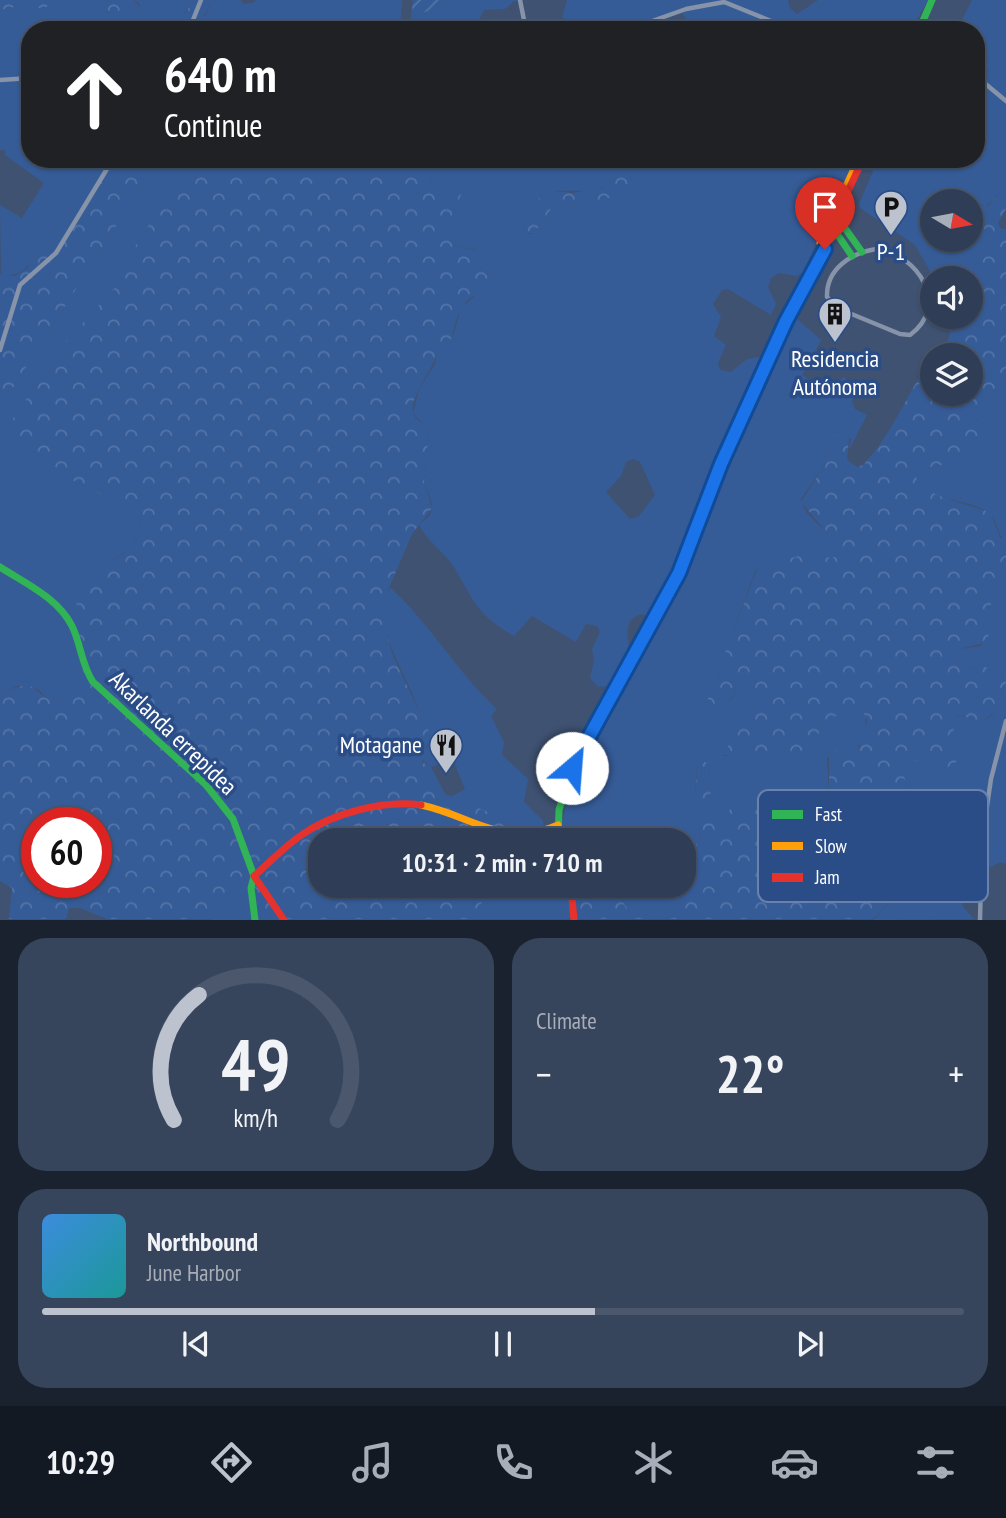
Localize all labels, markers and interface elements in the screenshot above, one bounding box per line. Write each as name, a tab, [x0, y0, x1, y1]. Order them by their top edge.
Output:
text: 640 m	[164, 42, 277, 106]
icon: ahead	[49, 49, 140, 140]
text: Continue	[164, 104, 263, 146]
pin	[795, 177, 855, 249]
icon: arrive	[806, 188, 844, 226]
parking icon: P-1	[872, 188, 910, 237]
north arrow	[920, 189, 984, 252]
map controls	[920, 189, 983, 406]
place label: P-1	[877, 236, 905, 267]
button: sound	[920, 266, 983, 329]
building icon: Residencia Autónoma	[816, 295, 854, 344]
place label: Residencia Autónoma	[791, 343, 879, 402]
button: layers	[920, 343, 983, 406]
street label: Akarlanda errepidea	[103, 664, 244, 802]
restaurant icon: Motagane	[427, 726, 465, 775]
place label: Motagane	[340, 729, 422, 760]
position arrow	[535, 731, 609, 805]
legend	[758, 790, 988, 902]
text: Fast	[815, 802, 843, 826]
speed limit sign: 60	[21, 807, 112, 898]
text: Slow	[815, 834, 848, 858]
text: 10:31 · 2 min · 710 m	[402, 846, 602, 879]
text: Jam	[814, 865, 840, 889]
text: Climate	[536, 1006, 597, 1035]
text: 49	[221, 1017, 291, 1111]
text: 22°	[716, 1040, 784, 1107]
text: −	[536, 1049, 552, 1098]
text: +	[948, 1049, 964, 1098]
text: km/h	[234, 1102, 278, 1134]
text: Northbound	[147, 1225, 258, 1258]
text: June Harbor	[147, 1258, 241, 1287]
icon: previous	[177, 1325, 215, 1363]
icon: pause	[484, 1325, 522, 1363]
icon: next	[791, 1325, 829, 1363]
icon: directions	[207, 1438, 256, 1487]
icon: music	[348, 1438, 397, 1487]
icon: phone	[489, 1438, 538, 1487]
icon: climate	[629, 1438, 678, 1487]
icon: car	[770, 1438, 819, 1487]
icon: filters	[911, 1438, 960, 1487]
text: 10:29	[46, 1441, 115, 1483]

